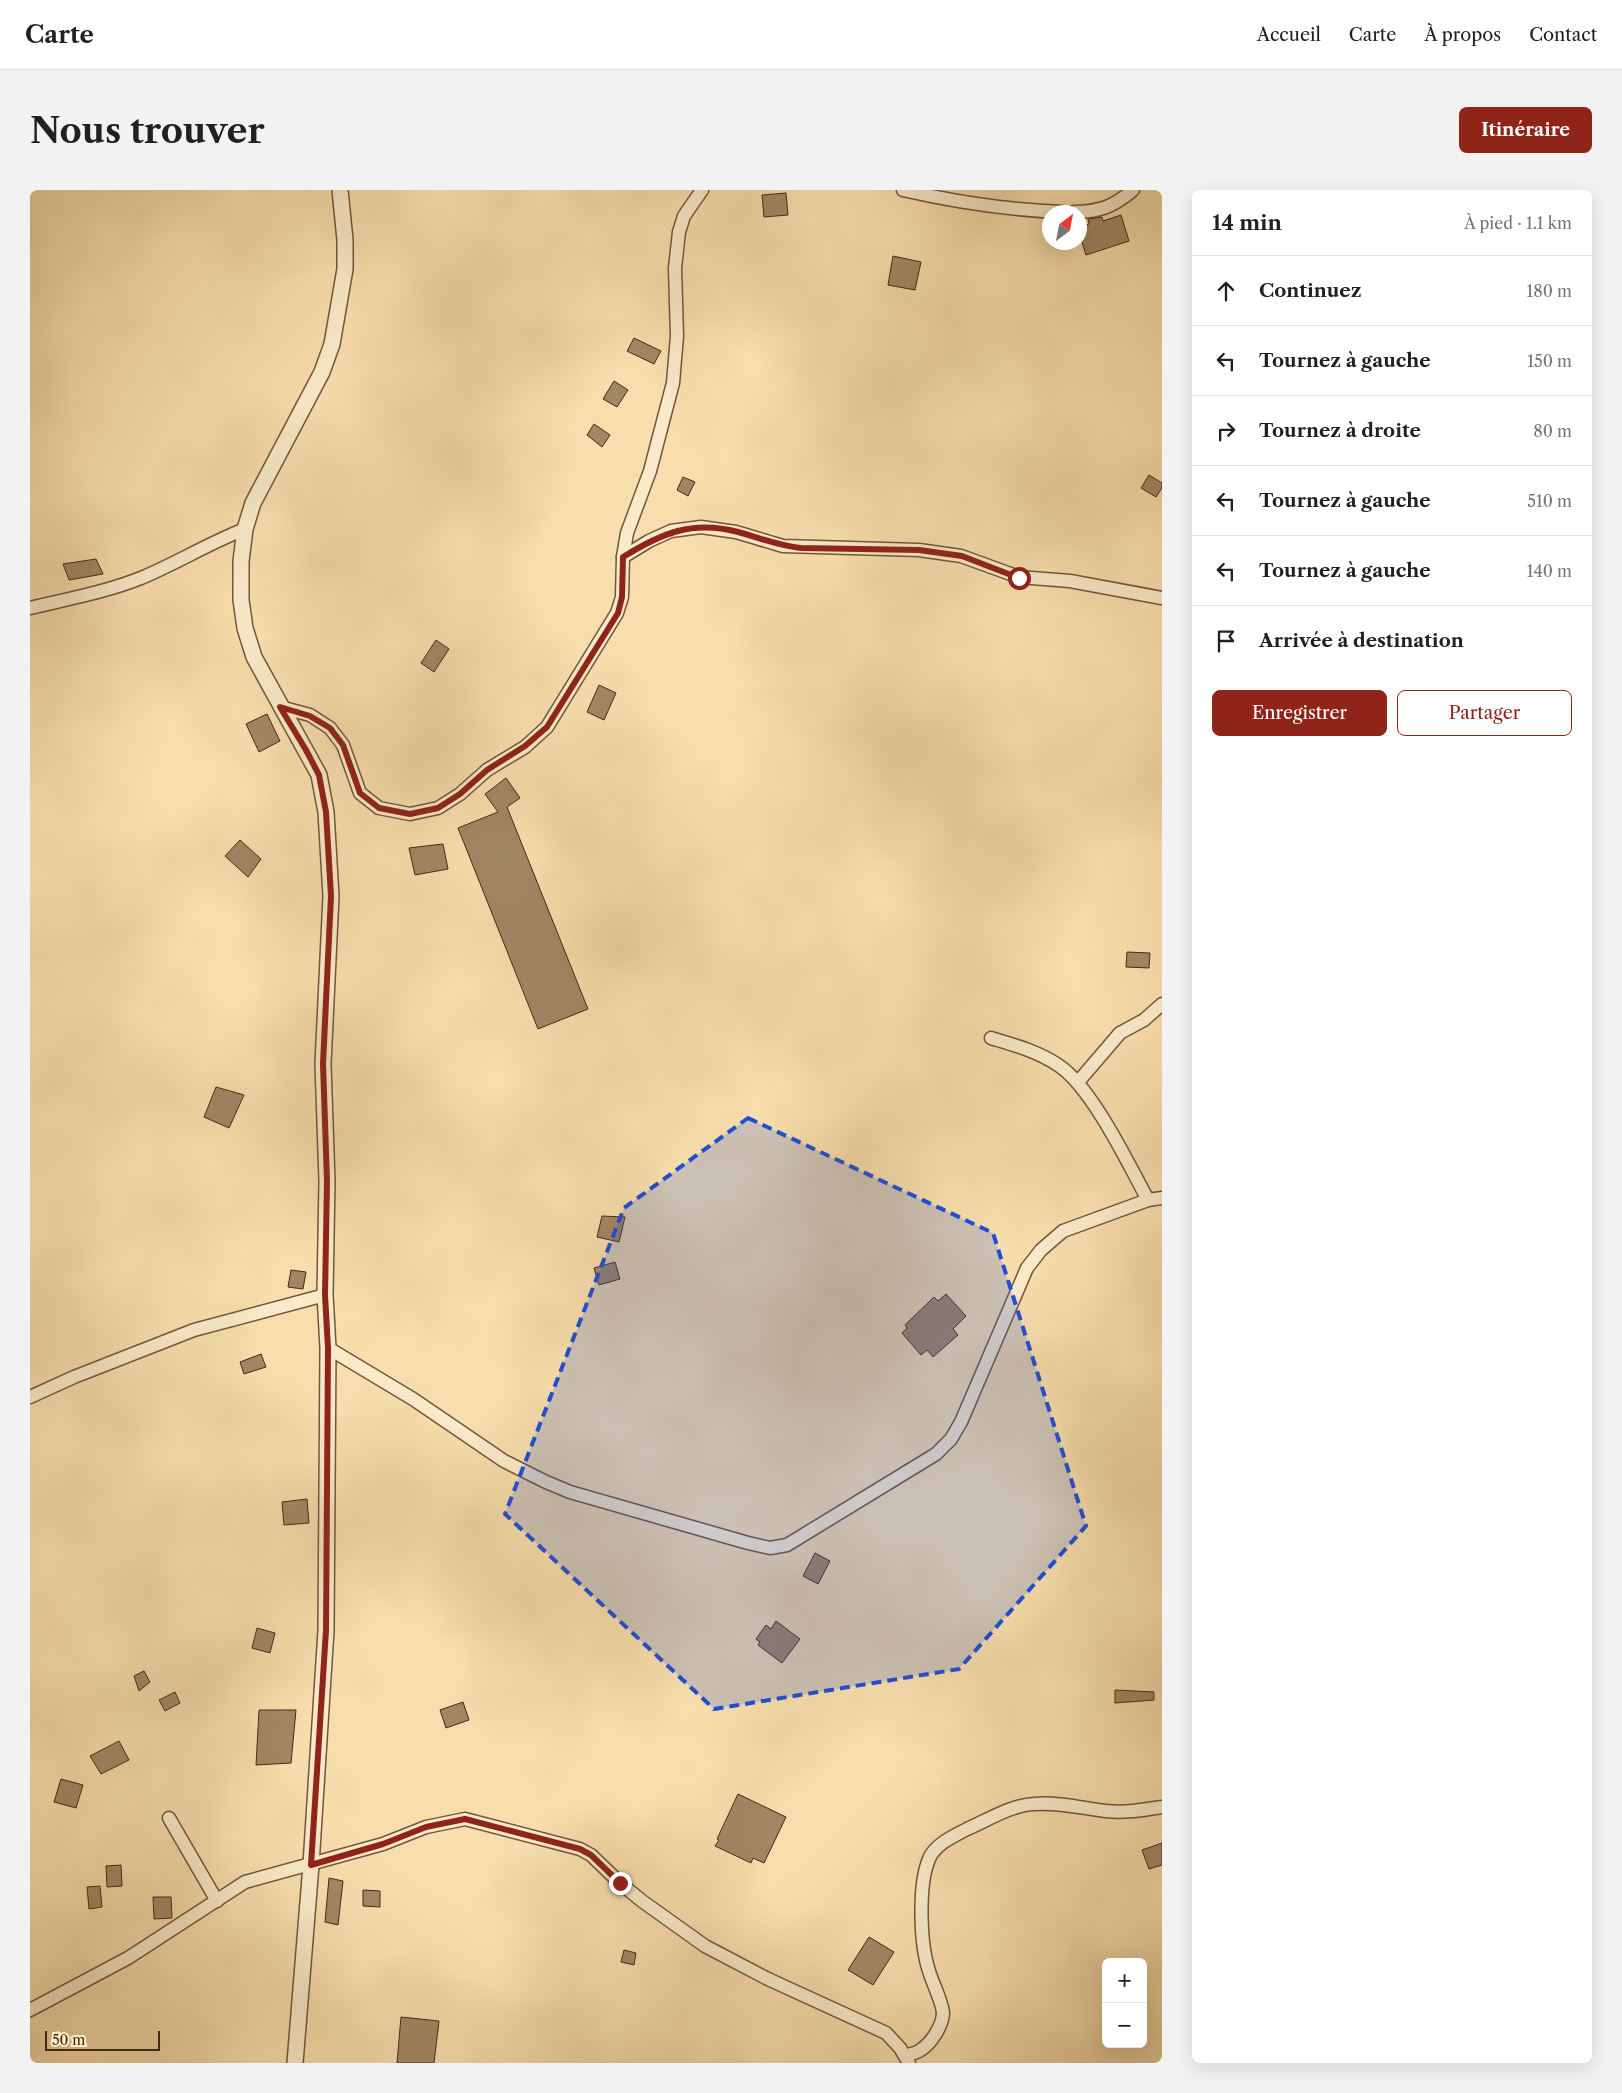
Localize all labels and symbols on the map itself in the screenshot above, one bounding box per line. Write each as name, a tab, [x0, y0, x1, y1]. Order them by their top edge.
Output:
north arrow	[1042, 205, 1087, 250]
route start	[1008, 567, 1031, 590]
route end	[609, 1872, 632, 1895]
scale bar	[45, 2028, 160, 2051]

